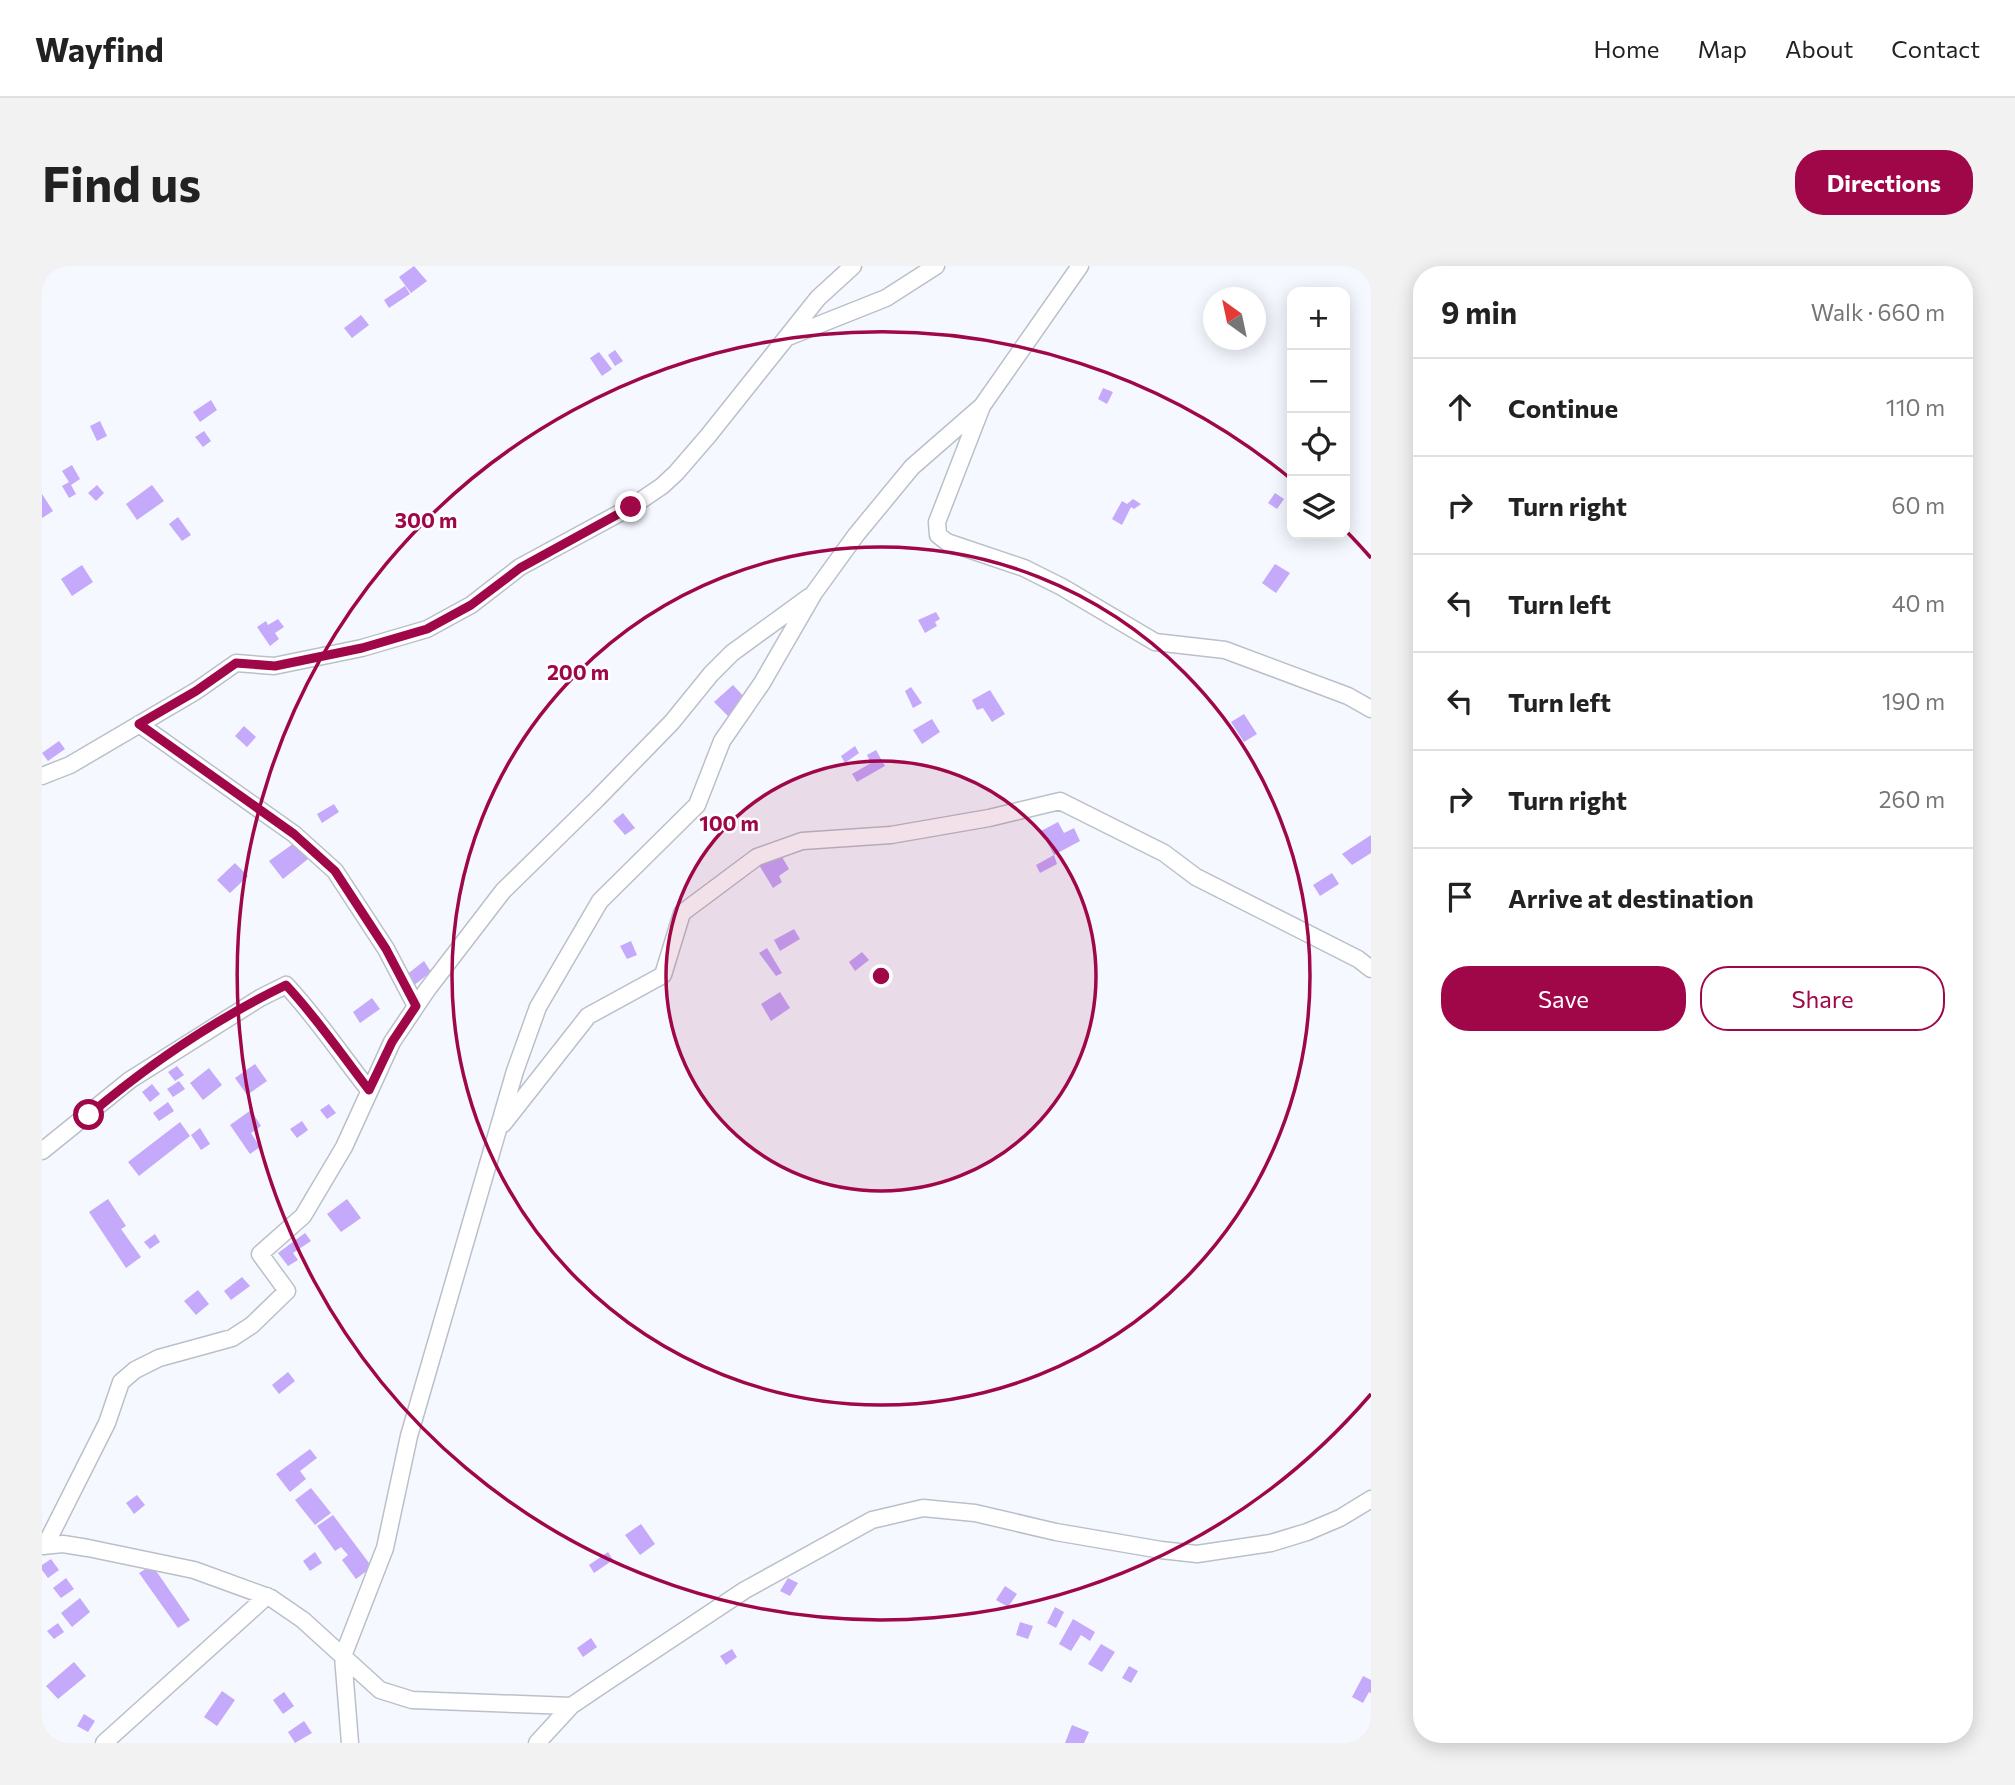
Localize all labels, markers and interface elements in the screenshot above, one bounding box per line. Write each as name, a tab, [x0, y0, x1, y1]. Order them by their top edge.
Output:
text: Wayfind	[35, 28, 164, 69]
text: Home	[1594, 34, 1660, 63]
text: Map	[1698, 34, 1747, 63]
text: About	[1785, 34, 1853, 63]
text: Contact	[1891, 34, 1980, 63]
button: Directions	[1795, 150, 1973, 215]
text: Find us	[42, 152, 201, 212]
north arrow	[1203, 287, 1266, 350]
map controls	[1287, 287, 1350, 539]
button: +	[1287, 287, 1350, 350]
text: 9 min	[1441, 293, 1517, 330]
text: Walk · 660 m	[1811, 298, 1945, 326]
button: −	[1287, 350, 1350, 413]
icon: ahead	[1441, 388, 1479, 426]
text: Continue	[1508, 392, 1618, 423]
text: 110 m	[1886, 393, 1945, 421]
button: locate	[1287, 413, 1350, 476]
button: layers	[1287, 476, 1350, 539]
icon: right	[1441, 486, 1479, 524]
text: Turn right	[1508, 490, 1627, 521]
route end	[615, 491, 646, 522]
text: 60 m	[1892, 491, 1945, 519]
text: 300 m	[395, 507, 457, 532]
icon: left	[1441, 584, 1479, 622]
text: Turn left	[1508, 588, 1611, 619]
text: 40 m	[1892, 589, 1945, 617]
text: 200 m	[547, 659, 609, 684]
icon: left	[1441, 682, 1479, 720]
text: Turn left	[1508, 686, 1611, 717]
text: 190 m	[1882, 687, 1945, 715]
icon: right	[1441, 780, 1479, 818]
text: Turn right	[1508, 784, 1627, 815]
text: 260 m	[1879, 785, 1945, 813]
text: 100 m	[699, 810, 759, 835]
icon: arrive	[1441, 878, 1479, 916]
text: Arrive at destination	[1508, 882, 1754, 913]
centre of rings	[869, 964, 893, 988]
button: Save	[1441, 966, 1686, 1031]
button: Share	[1700, 966, 1945, 1031]
route start	[73, 1099, 104, 1130]

